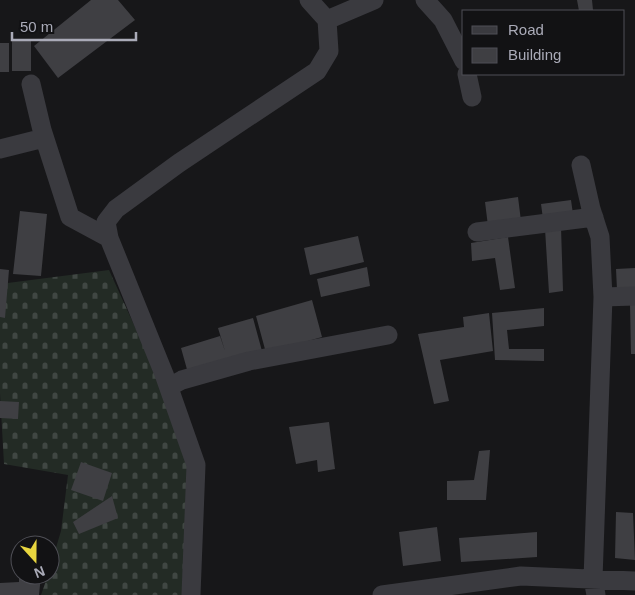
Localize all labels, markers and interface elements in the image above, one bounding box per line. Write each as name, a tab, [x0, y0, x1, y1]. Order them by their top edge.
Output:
scale bar	[12, 10, 136, 42]
legend	[462, 10, 625, 75]
text: 50 m	[20, 18, 53, 35]
text: Road	[508, 21, 544, 38]
text: Building	[508, 46, 561, 63]
north arrow	[10, 535, 60, 585]
text: N	[32, 563, 47, 581]

